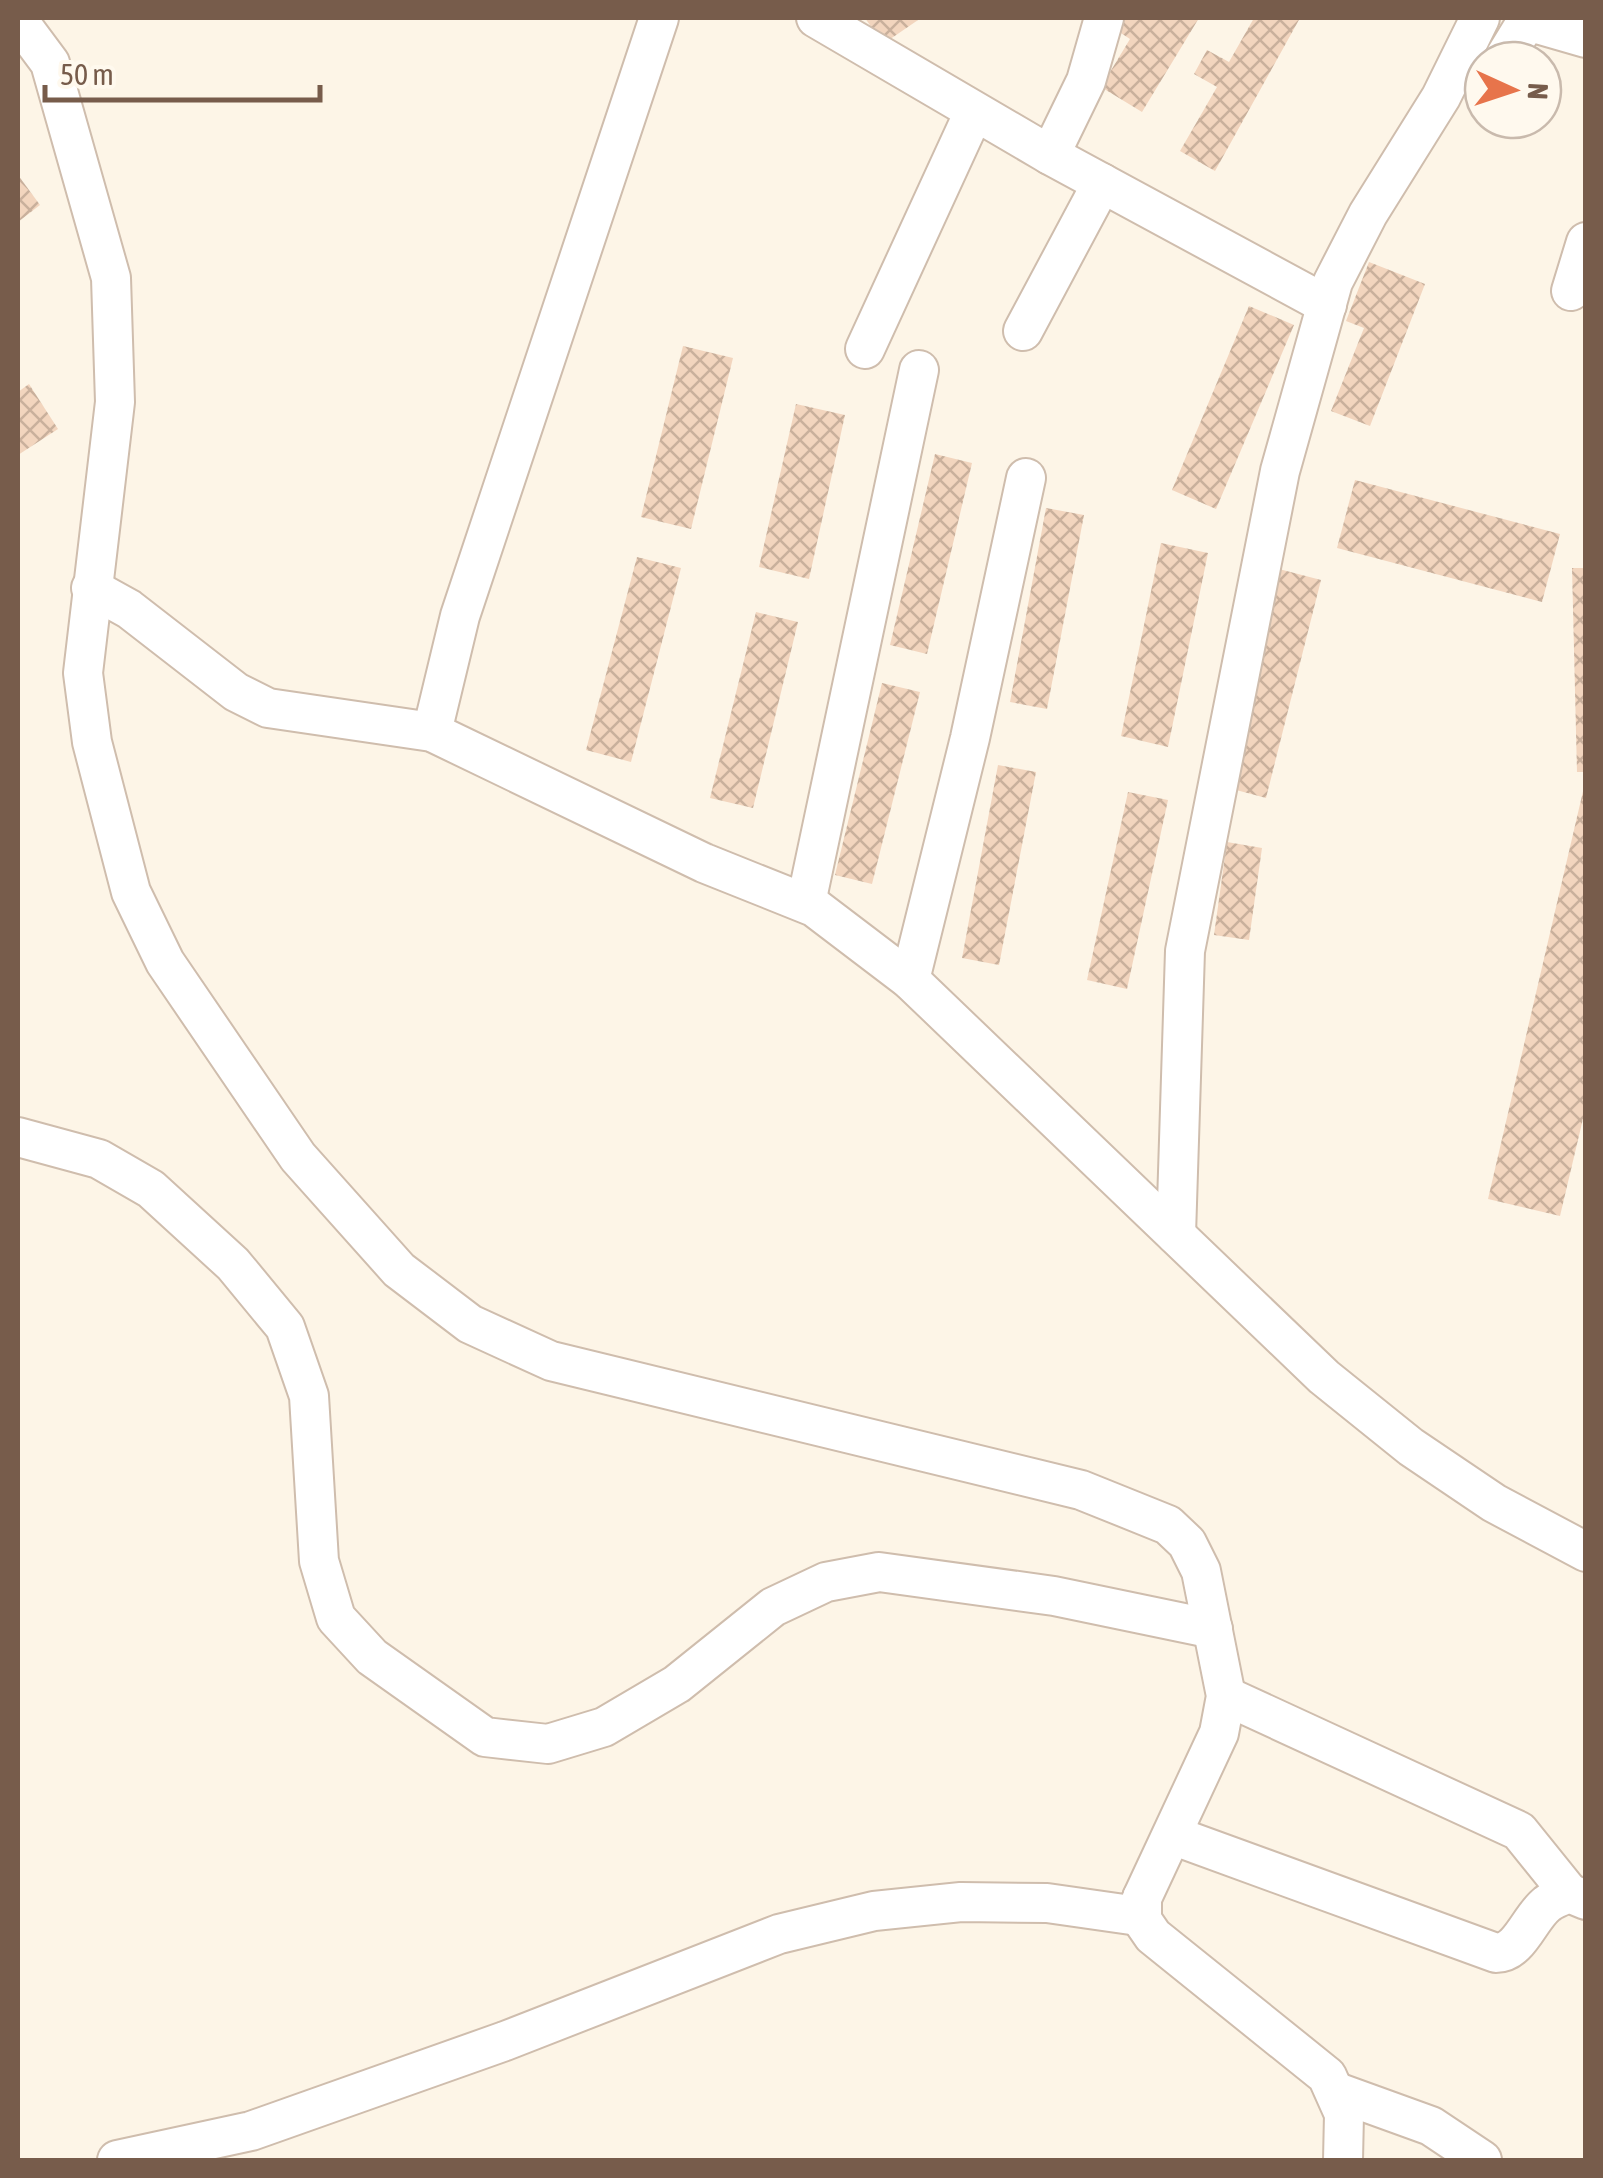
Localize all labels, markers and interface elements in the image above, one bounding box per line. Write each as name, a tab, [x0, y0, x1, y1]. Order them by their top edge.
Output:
scale bar	[45, 40, 320, 102]
north arrow	[1463, 40, 1563, 140]
text: 50 m	[60, 57, 114, 91]
text: N	[1522, 82, 1554, 100]

